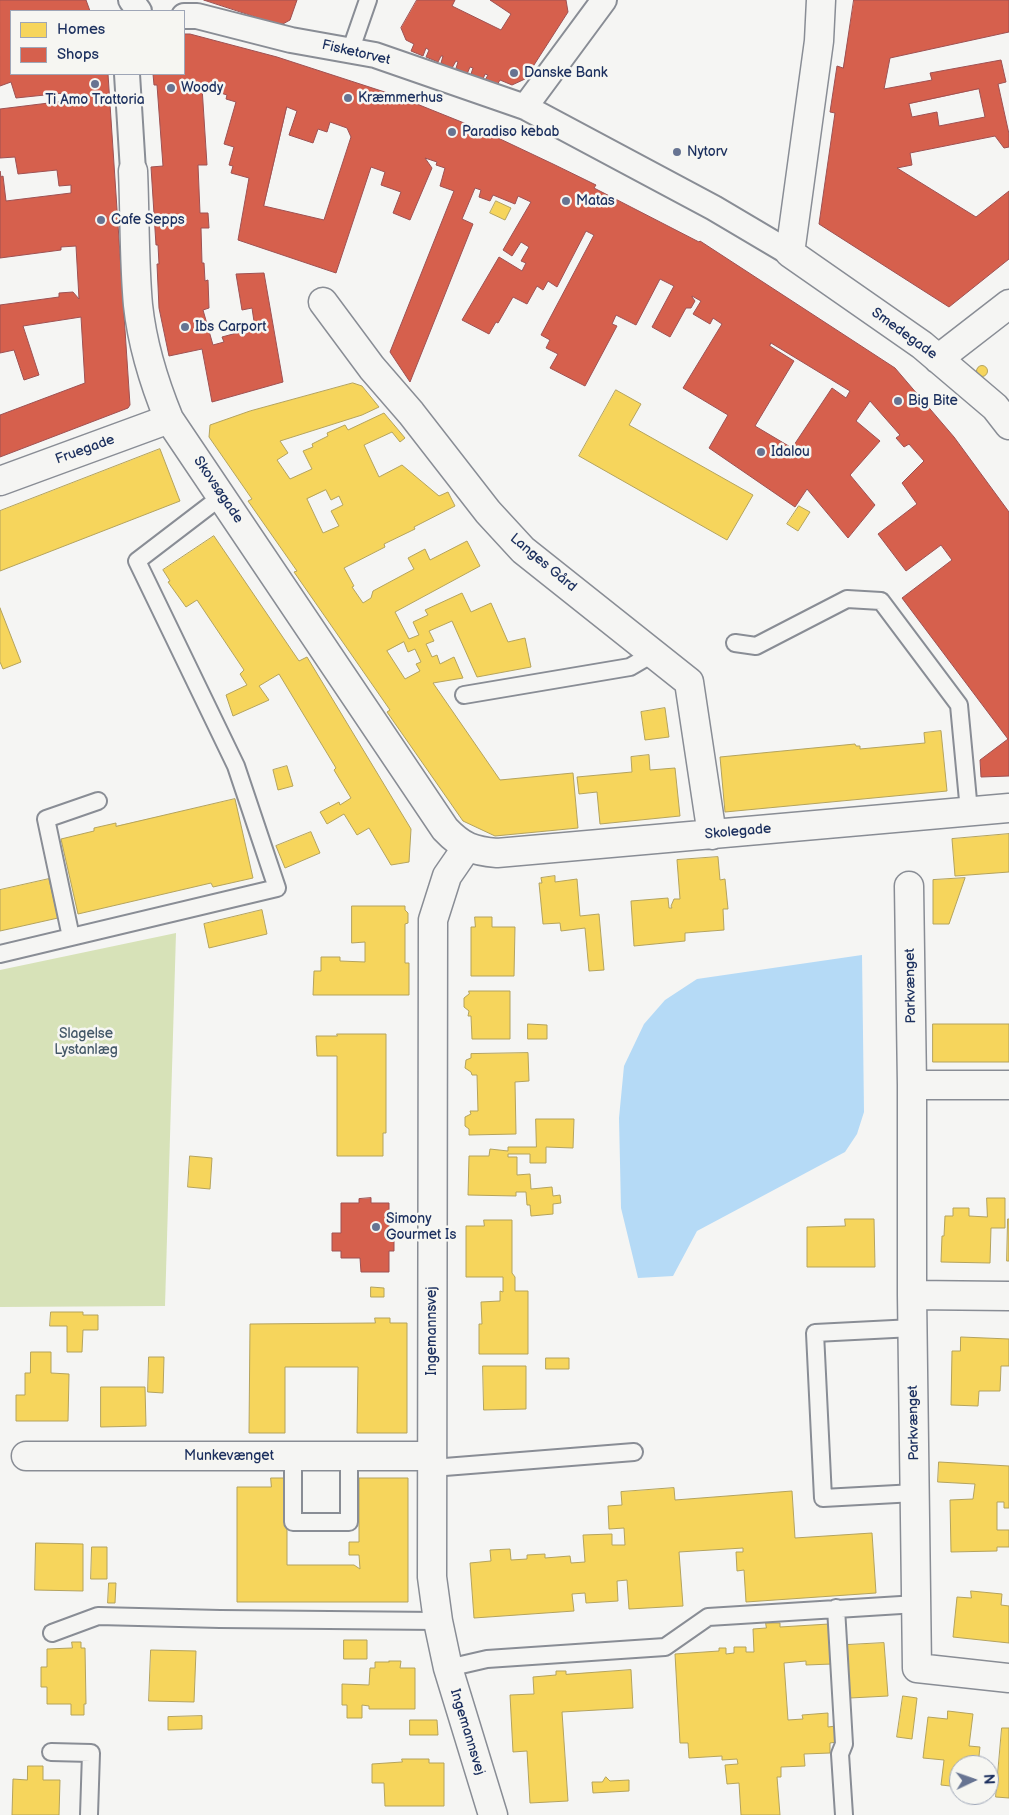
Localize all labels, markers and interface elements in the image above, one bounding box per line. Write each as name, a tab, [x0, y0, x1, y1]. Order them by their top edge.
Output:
legend	[10, 10, 185, 75]
text: Homes	[57, 20, 105, 39]
street label: Fisketorvet	[320, 37, 392, 69]
text: Shops	[57, 45, 99, 64]
place label: Danske Bank	[524, 65, 608, 81]
marker: Danske Bank	[508, 67, 520, 79]
marker: Ti Amo Trattoria	[89, 78, 101, 90]
place label: Woody	[181, 80, 223, 96]
marker: Woody	[165, 82, 177, 94]
place label: Kræmmerhus	[358, 90, 443, 106]
place label: Ti Amo Trattoria	[45, 92, 145, 108]
marker: Kræmmerhus	[342, 92, 354, 104]
place label: Paradiso kebab	[462, 124, 559, 140]
marker: Paradiso kebab	[446, 126, 458, 138]
place label: Nytorv	[687, 144, 727, 160]
marker: Nytorv	[671, 146, 683, 158]
place label: Matas	[576, 193, 615, 209]
marker: Matas	[560, 195, 572, 207]
place label: Cafe Sepps	[111, 212, 185, 228]
marker: Cafe Sepps	[95, 214, 107, 226]
street label: Smedegade	[868, 305, 940, 363]
place label: Ibs Carport	[195, 319, 266, 335]
marker: Ibs Carport	[179, 321, 191, 333]
place label: Big Bite	[908, 393, 958, 409]
marker: Big Bite	[892, 395, 904, 407]
street label: Fruegade	[53, 432, 117, 468]
place label: Idalou	[771, 444, 810, 460]
marker: Idalou	[755, 446, 767, 458]
street label: Skovsøgade	[190, 453, 246, 527]
street label: Langes Gård	[506, 530, 580, 596]
street label: Skolegade	[704, 821, 772, 843]
street label: Parkvænget	[902, 948, 920, 1024]
park label: Slagelse Lystanlæg	[54, 1026, 118, 1058]
place label: Simony Gourmet Is	[386, 1211, 456, 1244]
marker: Simony Gourmet Is	[370, 1221, 382, 1233]
street label: Ingemannsvej	[424, 1286, 440, 1376]
street label: Parkvænget	[905, 1385, 923, 1461]
street label: Munkevænget	[184, 1448, 274, 1464]
street label: Ingemannsvej	[446, 1687, 488, 1777]
north arrow	[949, 1755, 999, 1805]
text: N	[980, 1774, 997, 1785]

